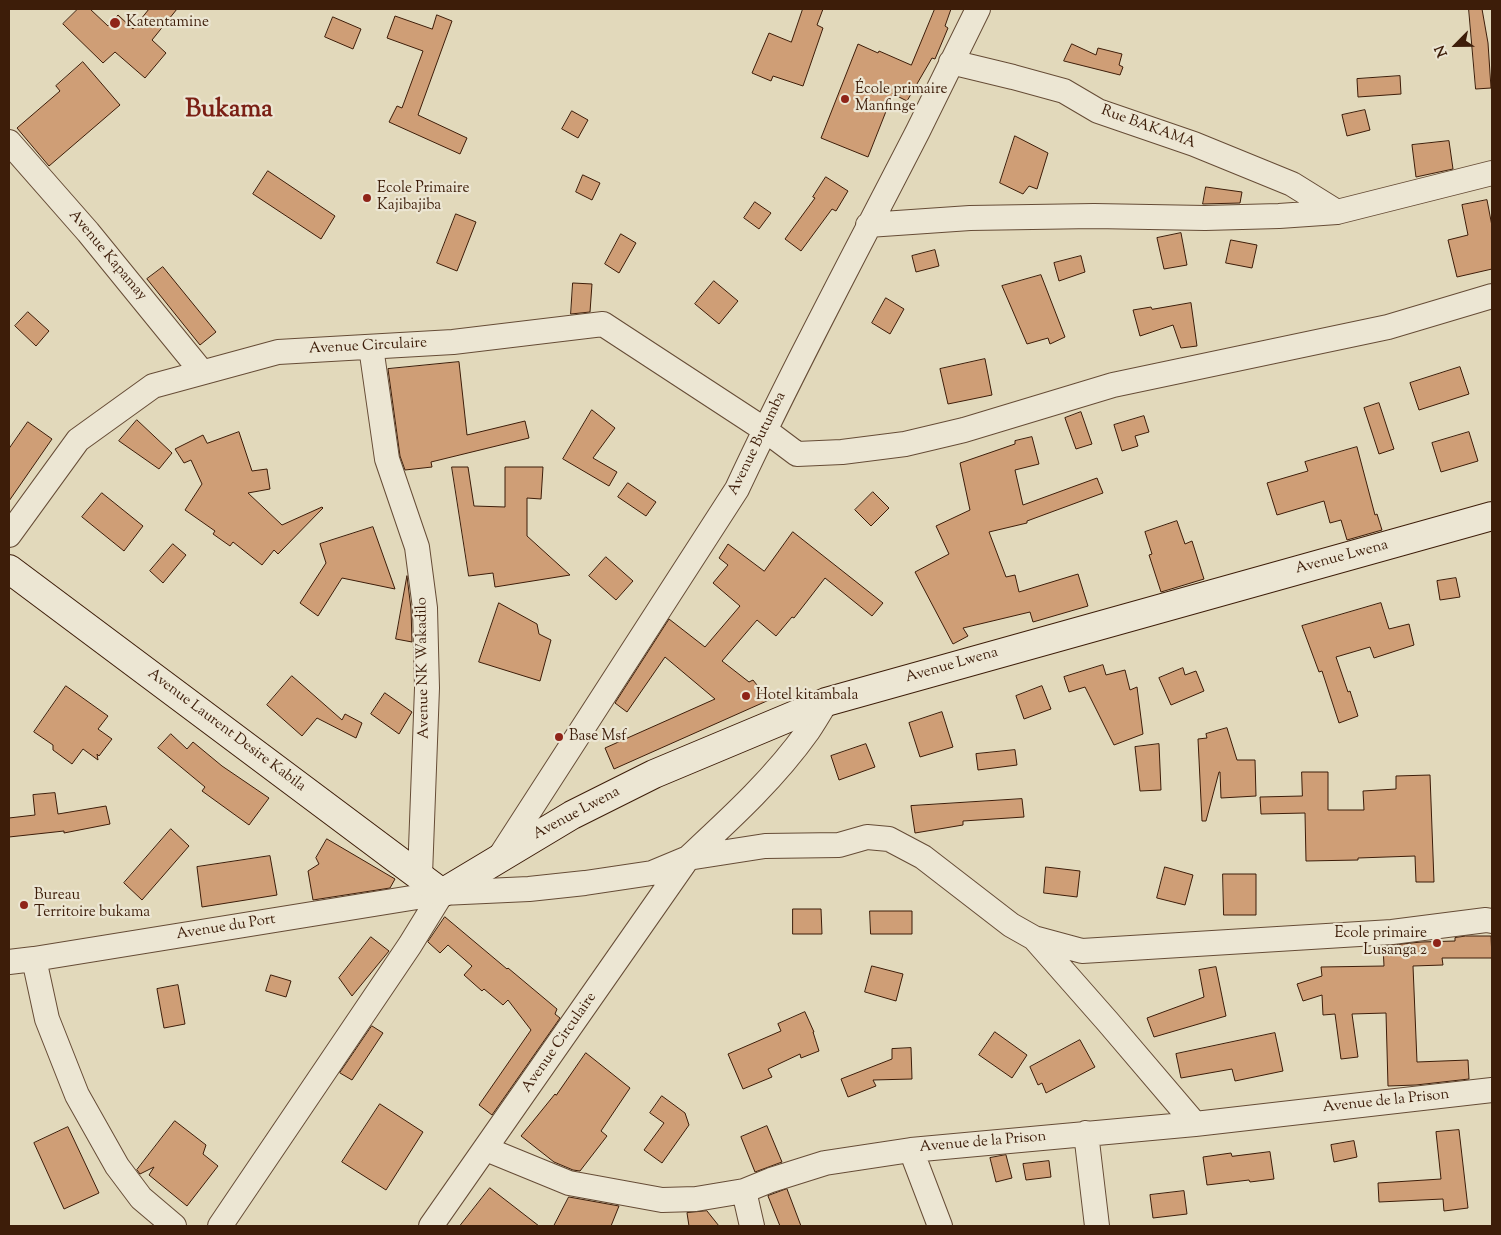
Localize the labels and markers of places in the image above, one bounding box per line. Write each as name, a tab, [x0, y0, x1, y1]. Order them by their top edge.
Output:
place label: Katentamine	[126, 14, 209, 32]
marker: Katentamine	[108, 16, 122, 30]
place label: École primaire Manfinge	[855, 81, 948, 116]
marker: École primaire Manfinge	[839, 93, 851, 105]
place label: Ecole Primaire Kajibajiba	[377, 180, 469, 215]
marker: Ecole Primaire Kajibajiba	[361, 192, 373, 204]
place label: Hotel kitambala	[756, 687, 858, 705]
marker: Hotel kitambala	[740, 690, 752, 702]
place label: Base Msf	[569, 728, 626, 746]
marker: Base Msf	[553, 731, 565, 743]
place label: Bureau Territoire bukama	[34, 887, 150, 922]
marker: Bureau Territoire bukama	[18, 899, 30, 911]
place label: Ecole primaire Lusanga 2	[1334, 925, 1427, 960]
marker: Ecole primaire Lusanga 2	[1431, 937, 1443, 949]

